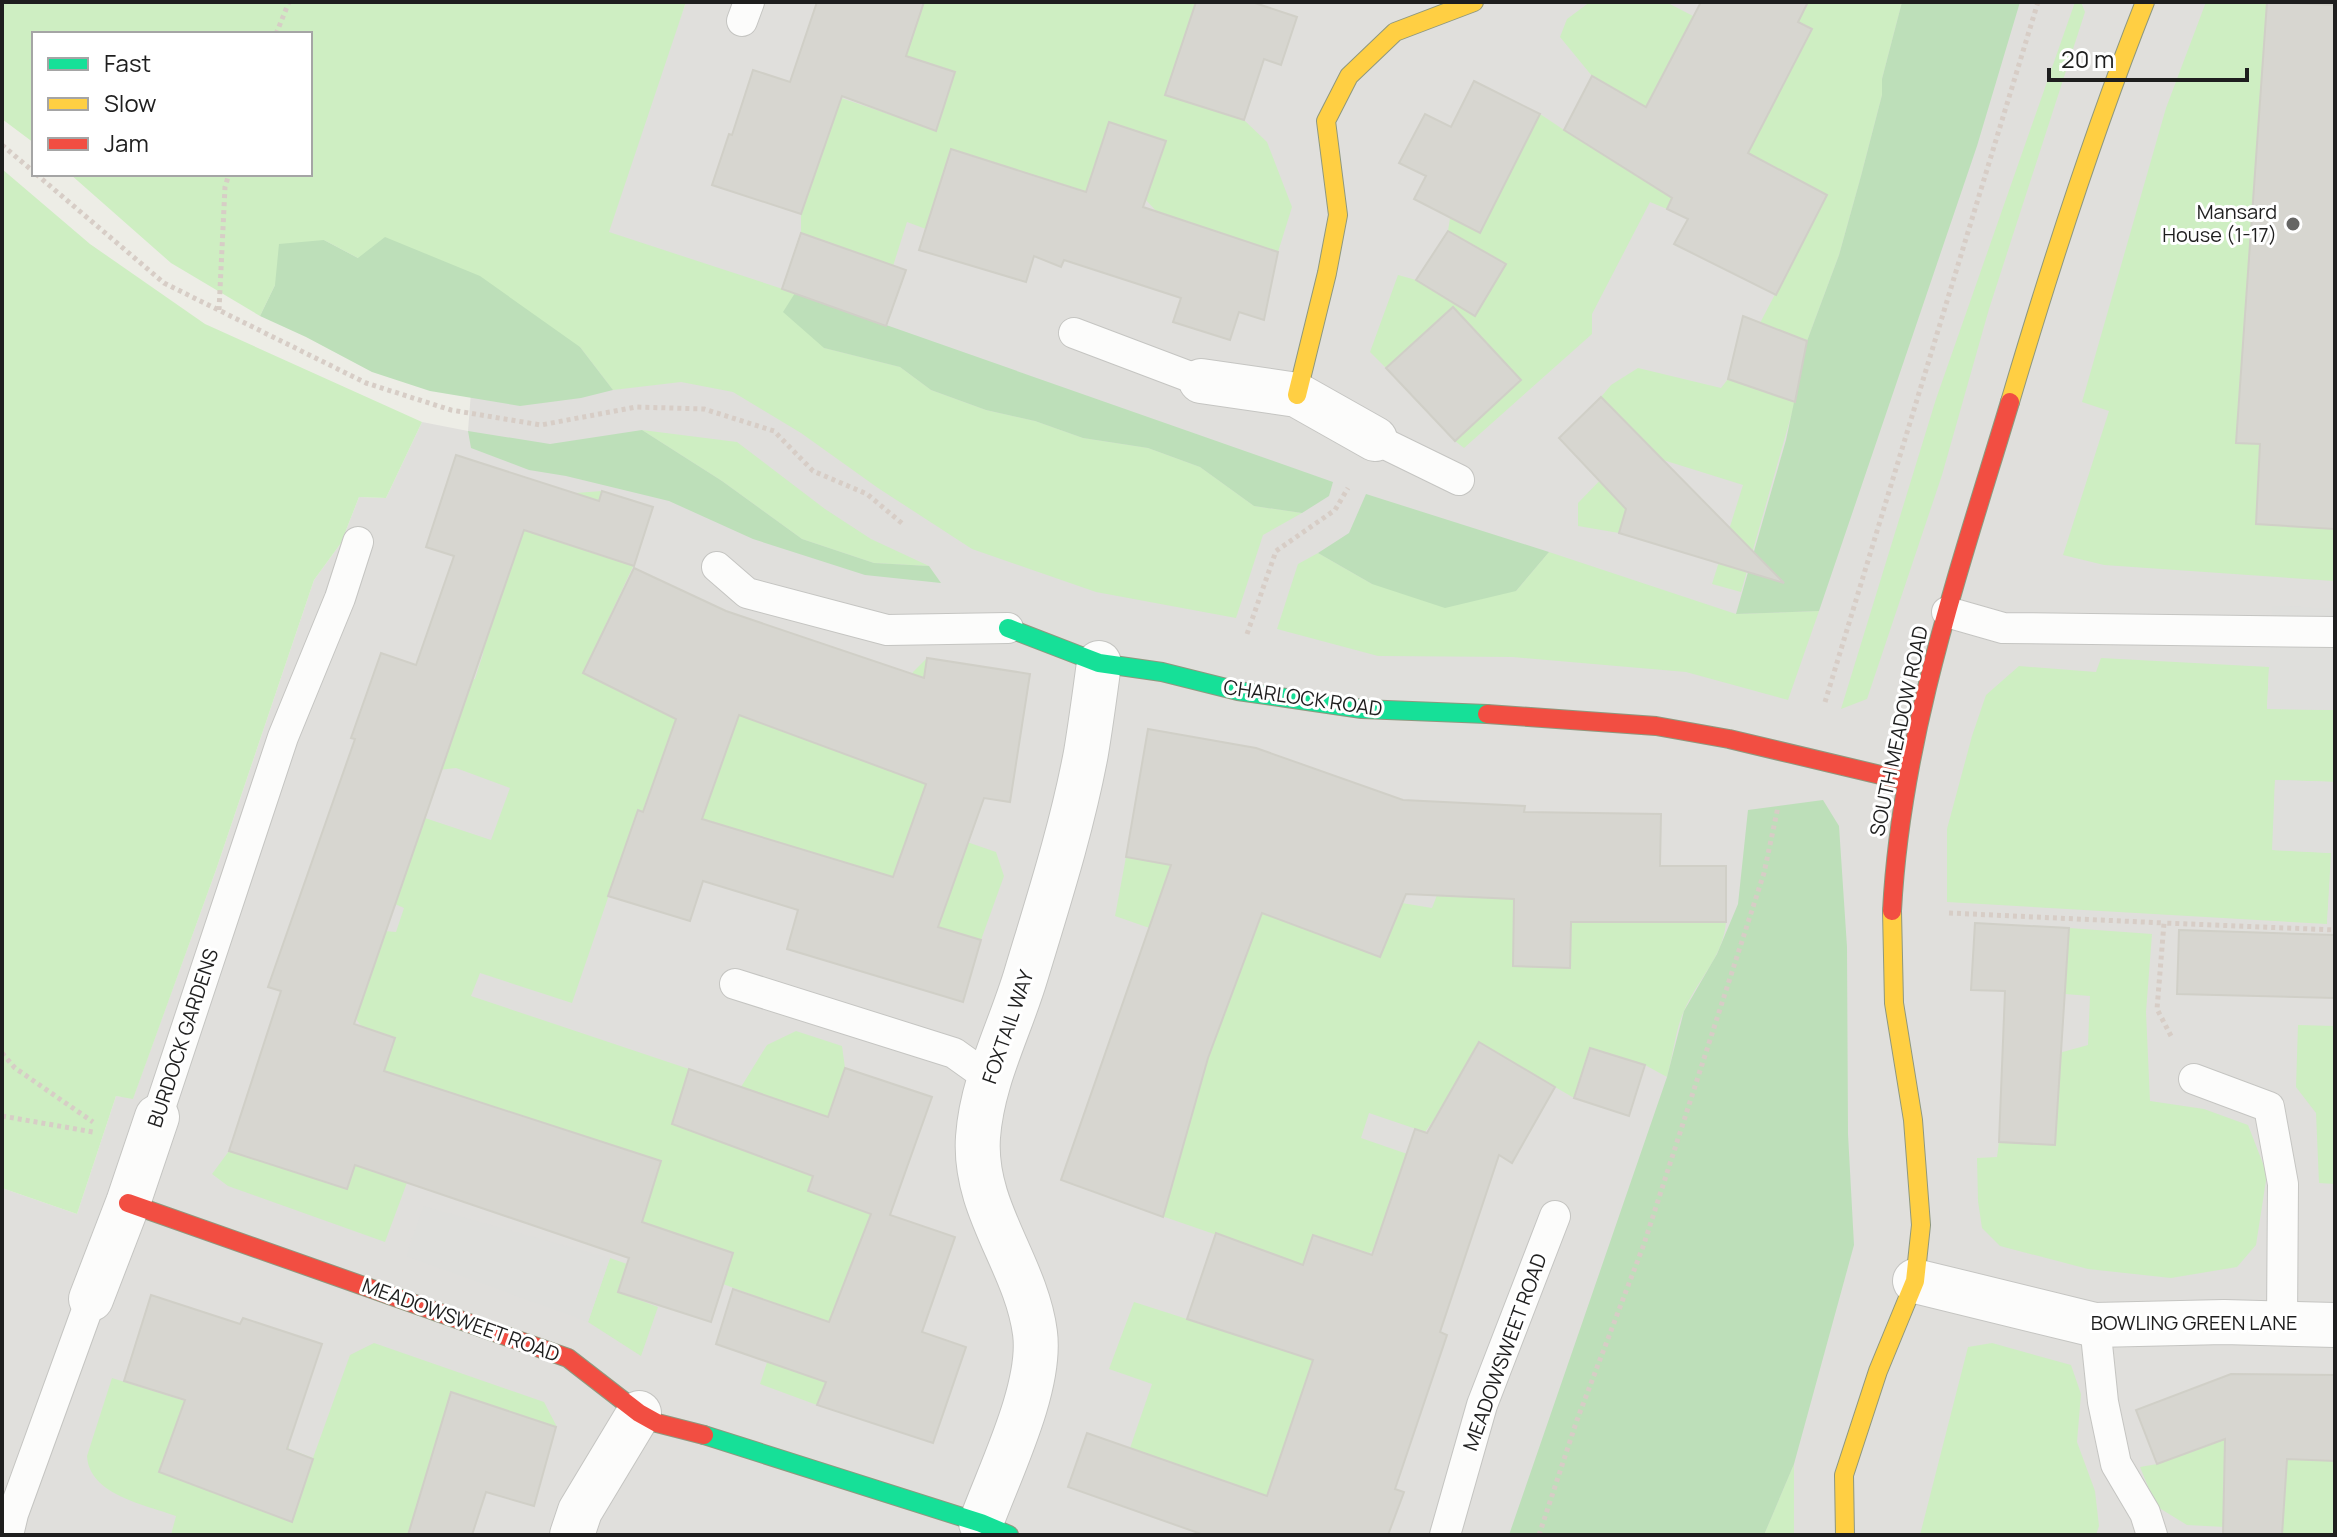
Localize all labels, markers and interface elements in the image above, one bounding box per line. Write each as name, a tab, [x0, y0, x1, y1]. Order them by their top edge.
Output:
legend	[32, 32, 312, 176]
scale bar	[2049, 32, 2247, 82]
text: 20 m	[2061, 42, 2114, 75]
text: Fast	[104, 46, 151, 79]
text: Slow	[104, 86, 157, 119]
text: Jam	[104, 126, 149, 159]
place label: Mansard House (1-17)	[2162, 198, 2277, 248]
marker: Mansard House (1-17)	[2284, 215, 2302, 233]
street label: SOUTH MEADOW ROAD	[1863, 623, 1934, 838]
street label: CHARLOCK ROAD	[1222, 673, 1384, 722]
street label: BURDOCK GARDENS	[141, 945, 224, 1131]
street label: FOXTAIL WAY	[975, 966, 1040, 1087]
street label: MEADOWSWEET ROAD	[1456, 1249, 1553, 1454]
street label: MEADOWSWEET ROAD	[359, 1271, 564, 1368]
street label: BOWLING GREEN LANE	[2091, 1309, 2297, 1336]

